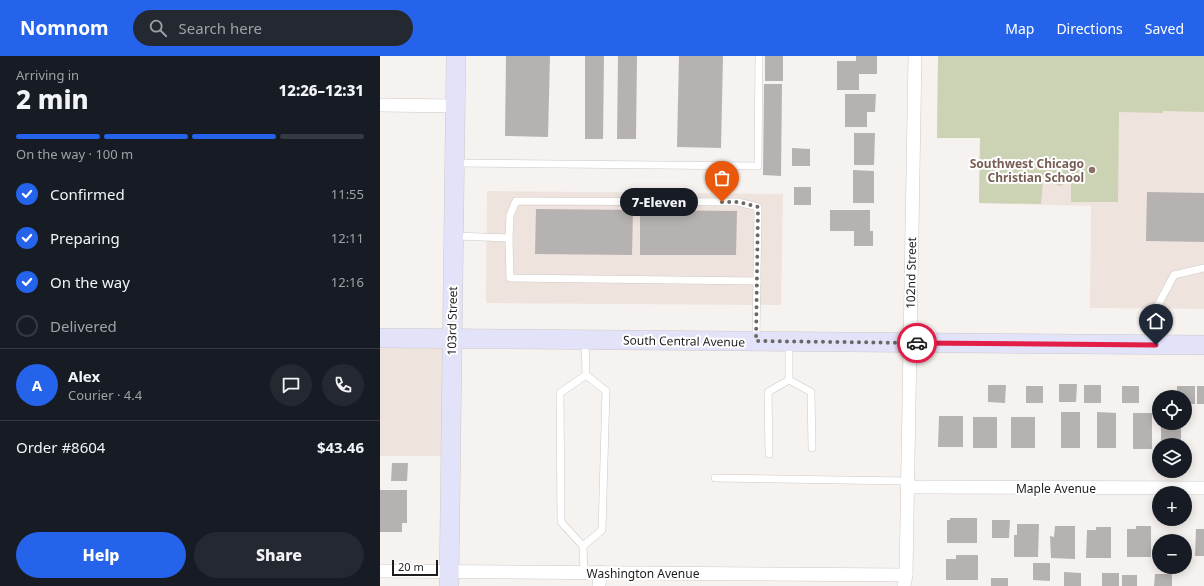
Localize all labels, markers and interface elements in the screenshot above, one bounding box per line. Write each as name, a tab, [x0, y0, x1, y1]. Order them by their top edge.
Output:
search box	[133, 10, 413, 46]
text: Nomnom	[20, 15, 109, 41]
icon: search	[147, 17, 169, 39]
text: Search here	[179, 18, 262, 38]
text: Map	[1005, 19, 1034, 38]
text: Directions	[1056, 19, 1123, 38]
text: Saved	[1145, 19, 1184, 38]
text: Arriving in	[16, 66, 79, 84]
text: 12:26–12:31	[279, 80, 364, 100]
text: 2 min	[16, 81, 89, 117]
text: On the way · 100 m	[16, 145, 133, 163]
place label: Southwest Chicago Christian School	[970, 155, 1084, 186]
pin	[705, 161, 739, 202]
marker: Southwest Chicago Christian School	[1087, 165, 1097, 175]
icon: bag	[711, 167, 733, 189]
icon: check	[16, 183, 38, 205]
text: Confirmed	[50, 184, 125, 204]
text: 11:55	[331, 185, 364, 203]
callout: 7-Eleven	[620, 188, 698, 216]
text: 7-Eleven	[632, 193, 686, 211]
icon: check	[16, 227, 38, 249]
text: Preparing	[50, 228, 120, 248]
text: 12:11	[331, 229, 364, 247]
street label: 102nd Street	[902, 236, 920, 309]
icon: check	[16, 271, 38, 293]
text: On the way	[50, 272, 130, 292]
text: 12:16	[331, 273, 364, 291]
street label: 103rd Street	[443, 286, 461, 356]
pin	[1139, 304, 1173, 345]
icon: home	[1145, 310, 1167, 332]
text: Delivered	[50, 316, 117, 336]
courier	[897, 323, 937, 363]
street label: South Central Avenue	[623, 331, 745, 351]
icon: car	[906, 332, 928, 354]
button: chat	[270, 364, 312, 406]
button: phone	[322, 364, 364, 406]
text: Alex	[68, 366, 100, 386]
text: A	[32, 375, 42, 395]
text: Courier · 4.4	[68, 386, 142, 404]
map controls	[1152, 390, 1192, 574]
button: locate	[1152, 390, 1192, 430]
text: Order #8604	[16, 437, 105, 457]
text: $43.46	[317, 437, 364, 457]
button: layers	[1152, 438, 1192, 478]
street label: Maple Avenue	[1016, 480, 1096, 497]
button: +	[1152, 486, 1192, 526]
button: Help	[16, 532, 186, 578]
button: Share	[194, 532, 364, 578]
button: −	[1152, 534, 1192, 574]
scale bar	[392, 558, 438, 577]
text: 20 m	[398, 559, 424, 574]
street label: Washington Avenue	[587, 565, 700, 582]

